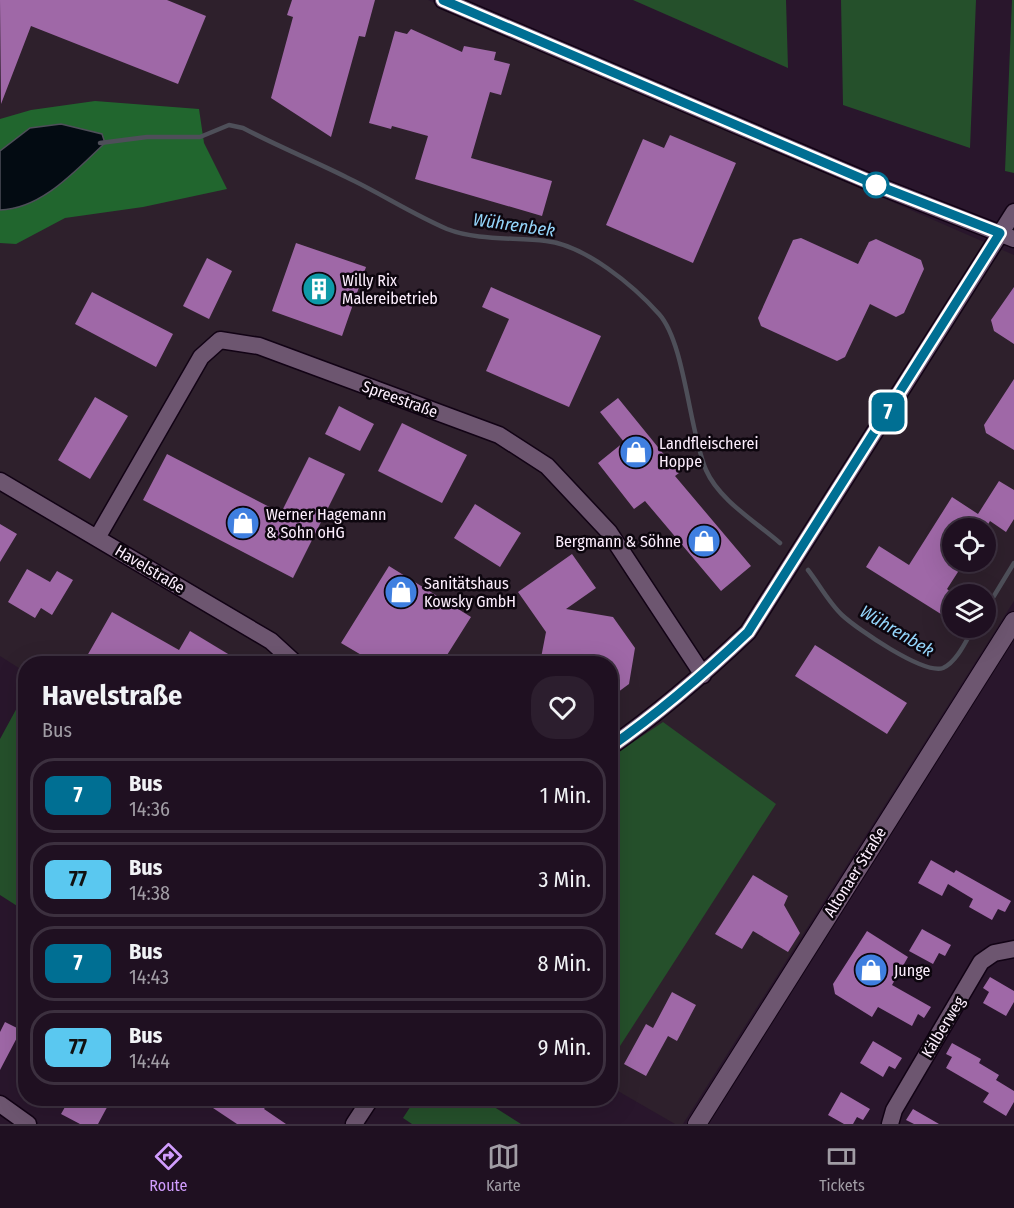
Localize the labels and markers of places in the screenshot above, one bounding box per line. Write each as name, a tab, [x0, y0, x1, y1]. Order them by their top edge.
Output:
unlabelled marker	[863, 172, 889, 198]
building icon: Willy Rix Malereibetrieb	[301, 271, 337, 307]
place label: Willy Rix Malereibetrieb	[342, 271, 438, 308]
shop icon: Landfleischerei Hoppe	[618, 434, 654, 470]
place label: Landfleischerei Hoppe	[659, 434, 759, 471]
shop icon: Werner Hagemann & Sohn oHG	[225, 505, 261, 541]
place label: Werner Hagemann & Sohn oHG	[266, 505, 387, 542]
shop icon: Bergmann & Söhne	[686, 523, 722, 559]
place label: Bergmann & Söhne	[555, 532, 681, 551]
shop icon: Sanitätshaus Kowsky GmbH	[383, 574, 419, 610]
place label: Sanitätshaus Kowsky GmbH	[424, 574, 516, 611]
shop icon: Junge	[853, 952, 889, 988]
place label: Junge	[894, 961, 930, 980]

